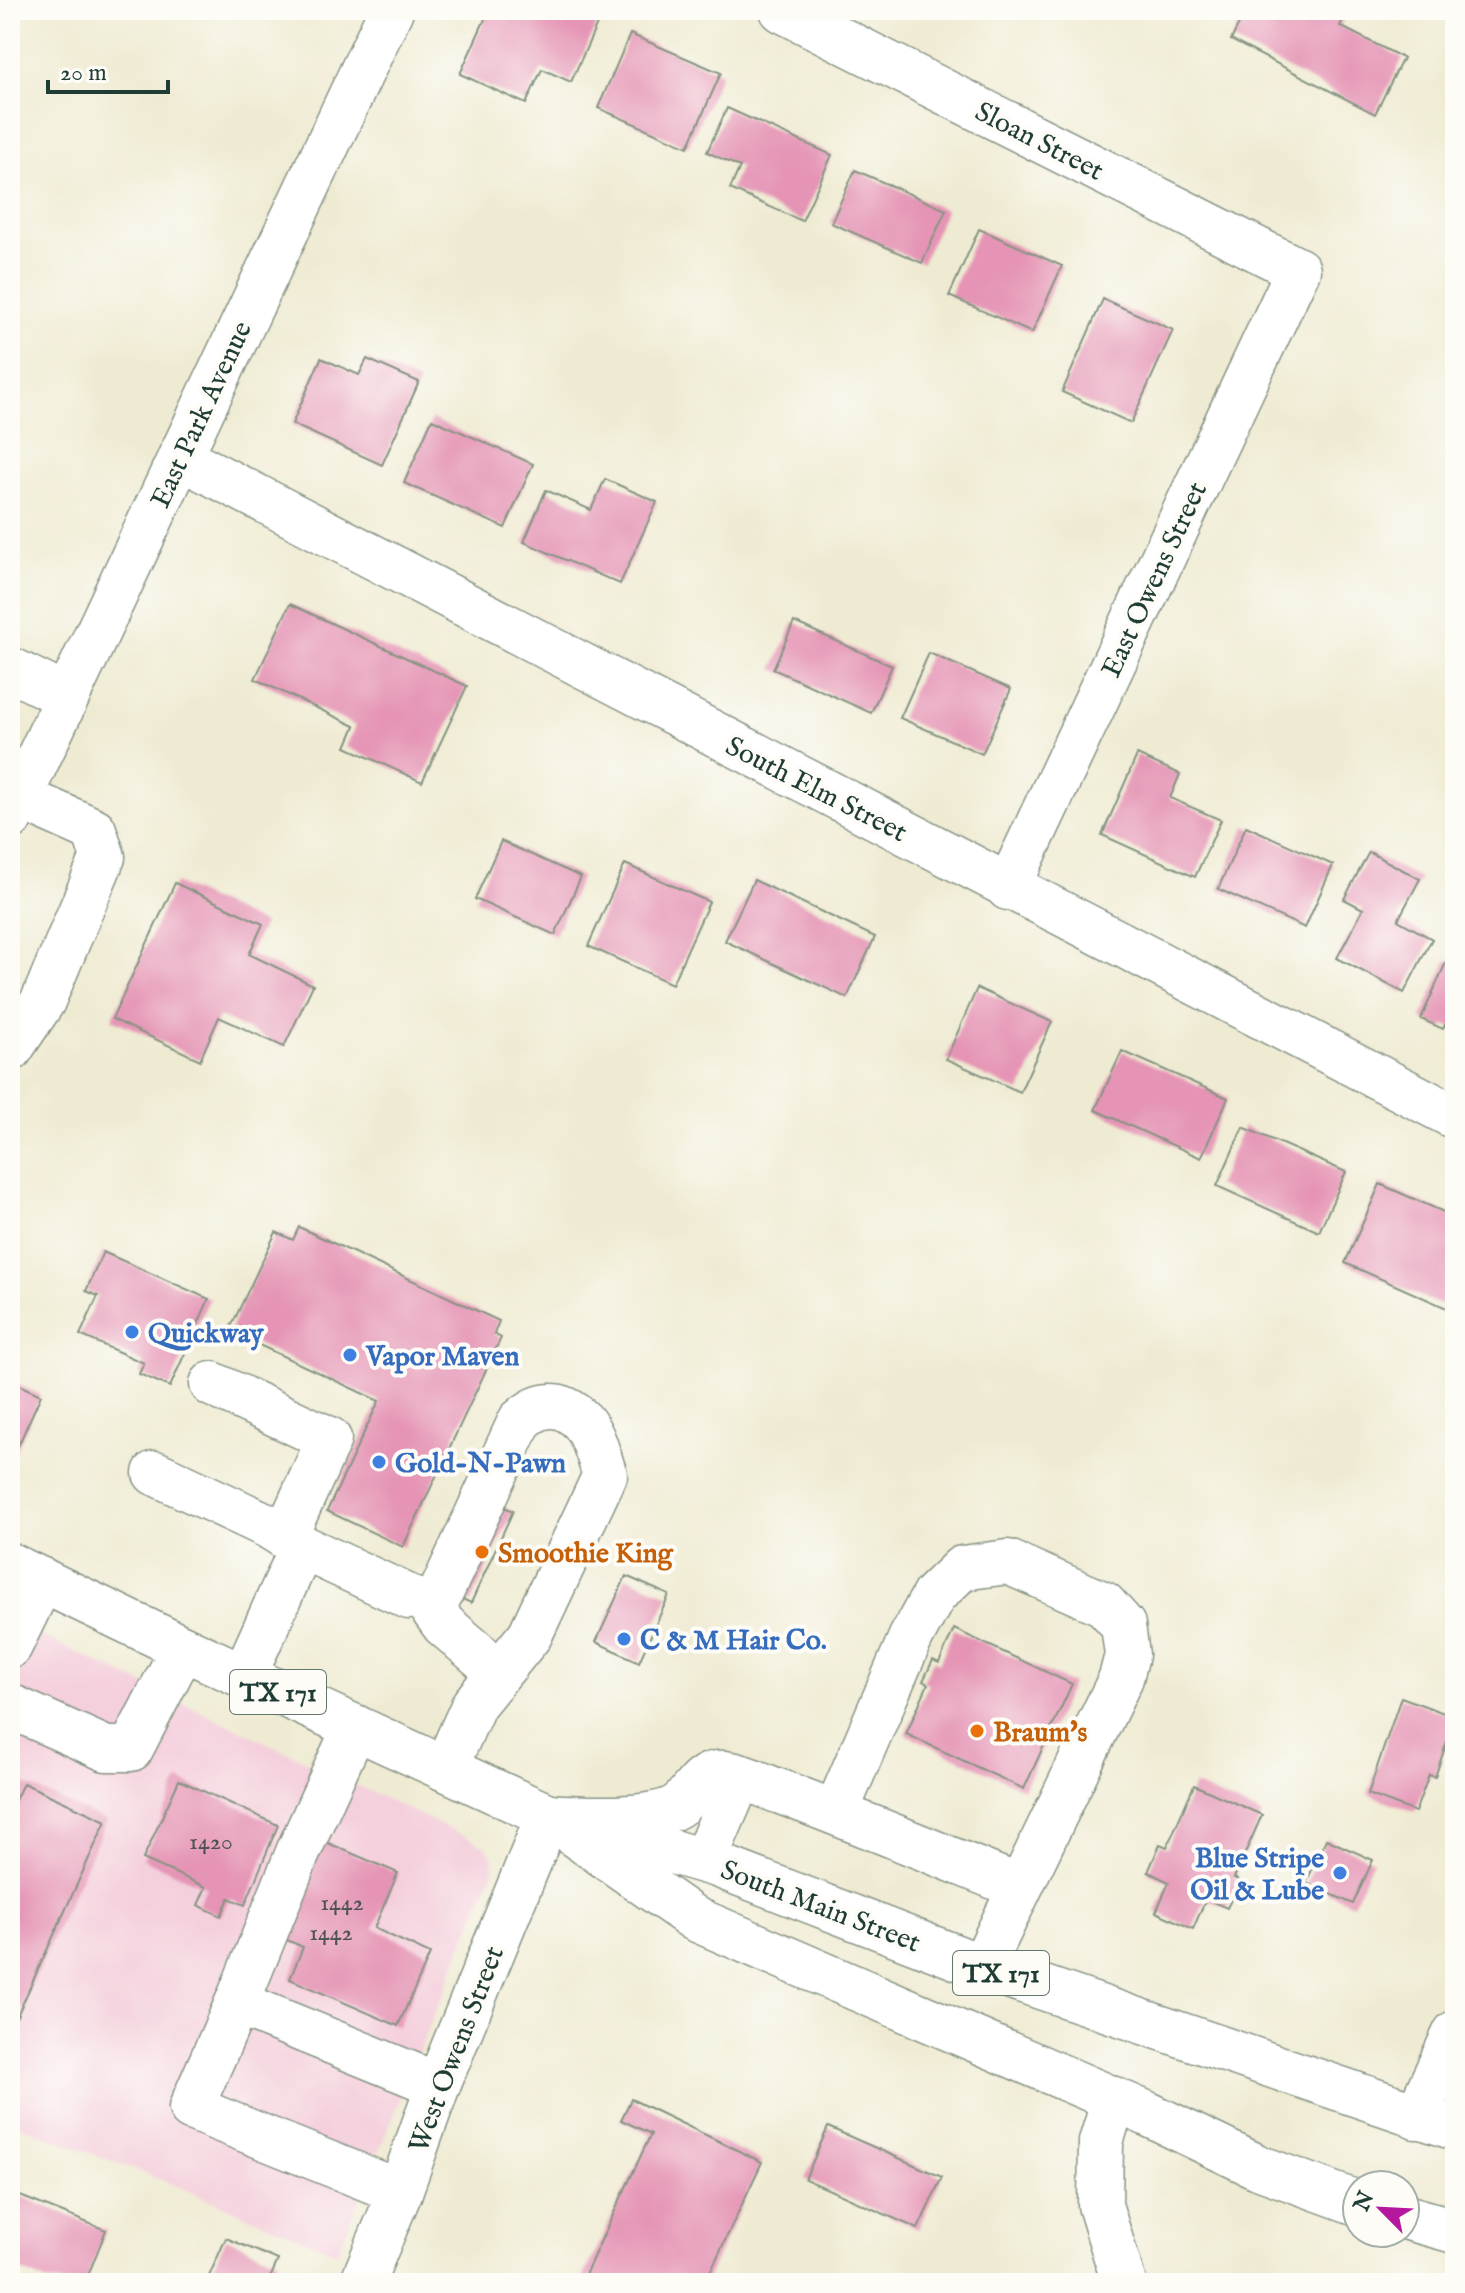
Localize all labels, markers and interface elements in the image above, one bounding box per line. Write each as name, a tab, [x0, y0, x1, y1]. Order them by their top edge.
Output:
scale bar	[48, 44, 168, 94]
text: 20 m	[60, 58, 107, 89]
street label: Sloan Street	[969, 95, 1109, 190]
street label: East Park Avenue	[144, 316, 261, 514]
street label: East Owens Street	[1095, 476, 1216, 683]
street label: South Elm Street	[719, 729, 913, 851]
place label: Quickway	[148, 1317, 265, 1352]
marker: Quickway	[123, 1323, 141, 1341]
place label: Vapor Maven	[365, 1340, 519, 1375]
marker: Vapor Maven	[341, 1346, 359, 1364]
place label: Gold-N-Pawn	[395, 1447, 566, 1482]
marker: Gold-N-Pawn	[370, 1453, 388, 1471]
place label: Smoothie King	[498, 1537, 674, 1572]
marker: Smoothie King	[473, 1543, 491, 1561]
place label: C & M Hair Co.	[640, 1624, 827, 1659]
marker: C & M Hair Co.	[615, 1630, 633, 1648]
road number: TX 171	[230, 1670, 326, 1714]
place label: Braum's	[993, 1716, 1088, 1751]
marker: Braum's	[968, 1722, 986, 1740]
house number: 1420	[189, 1827, 233, 1858]
place label: Blue Stripe Oil & Lube	[1190, 1842, 1324, 1909]
street label: South Main Street	[715, 1853, 925, 1962]
marker: Blue Stripe Oil & Lube	[1331, 1864, 1349, 1882]
house number: 1442	[320, 1888, 364, 1919]
house number: 1442	[309, 1918, 353, 1949]
street label: West Owens Street	[402, 1941, 513, 2158]
road number: TX 171	[953, 1951, 1049, 1995]
north arrow	[1341, 2169, 1421, 2249]
text: N	[1347, 2187, 1381, 2217]

